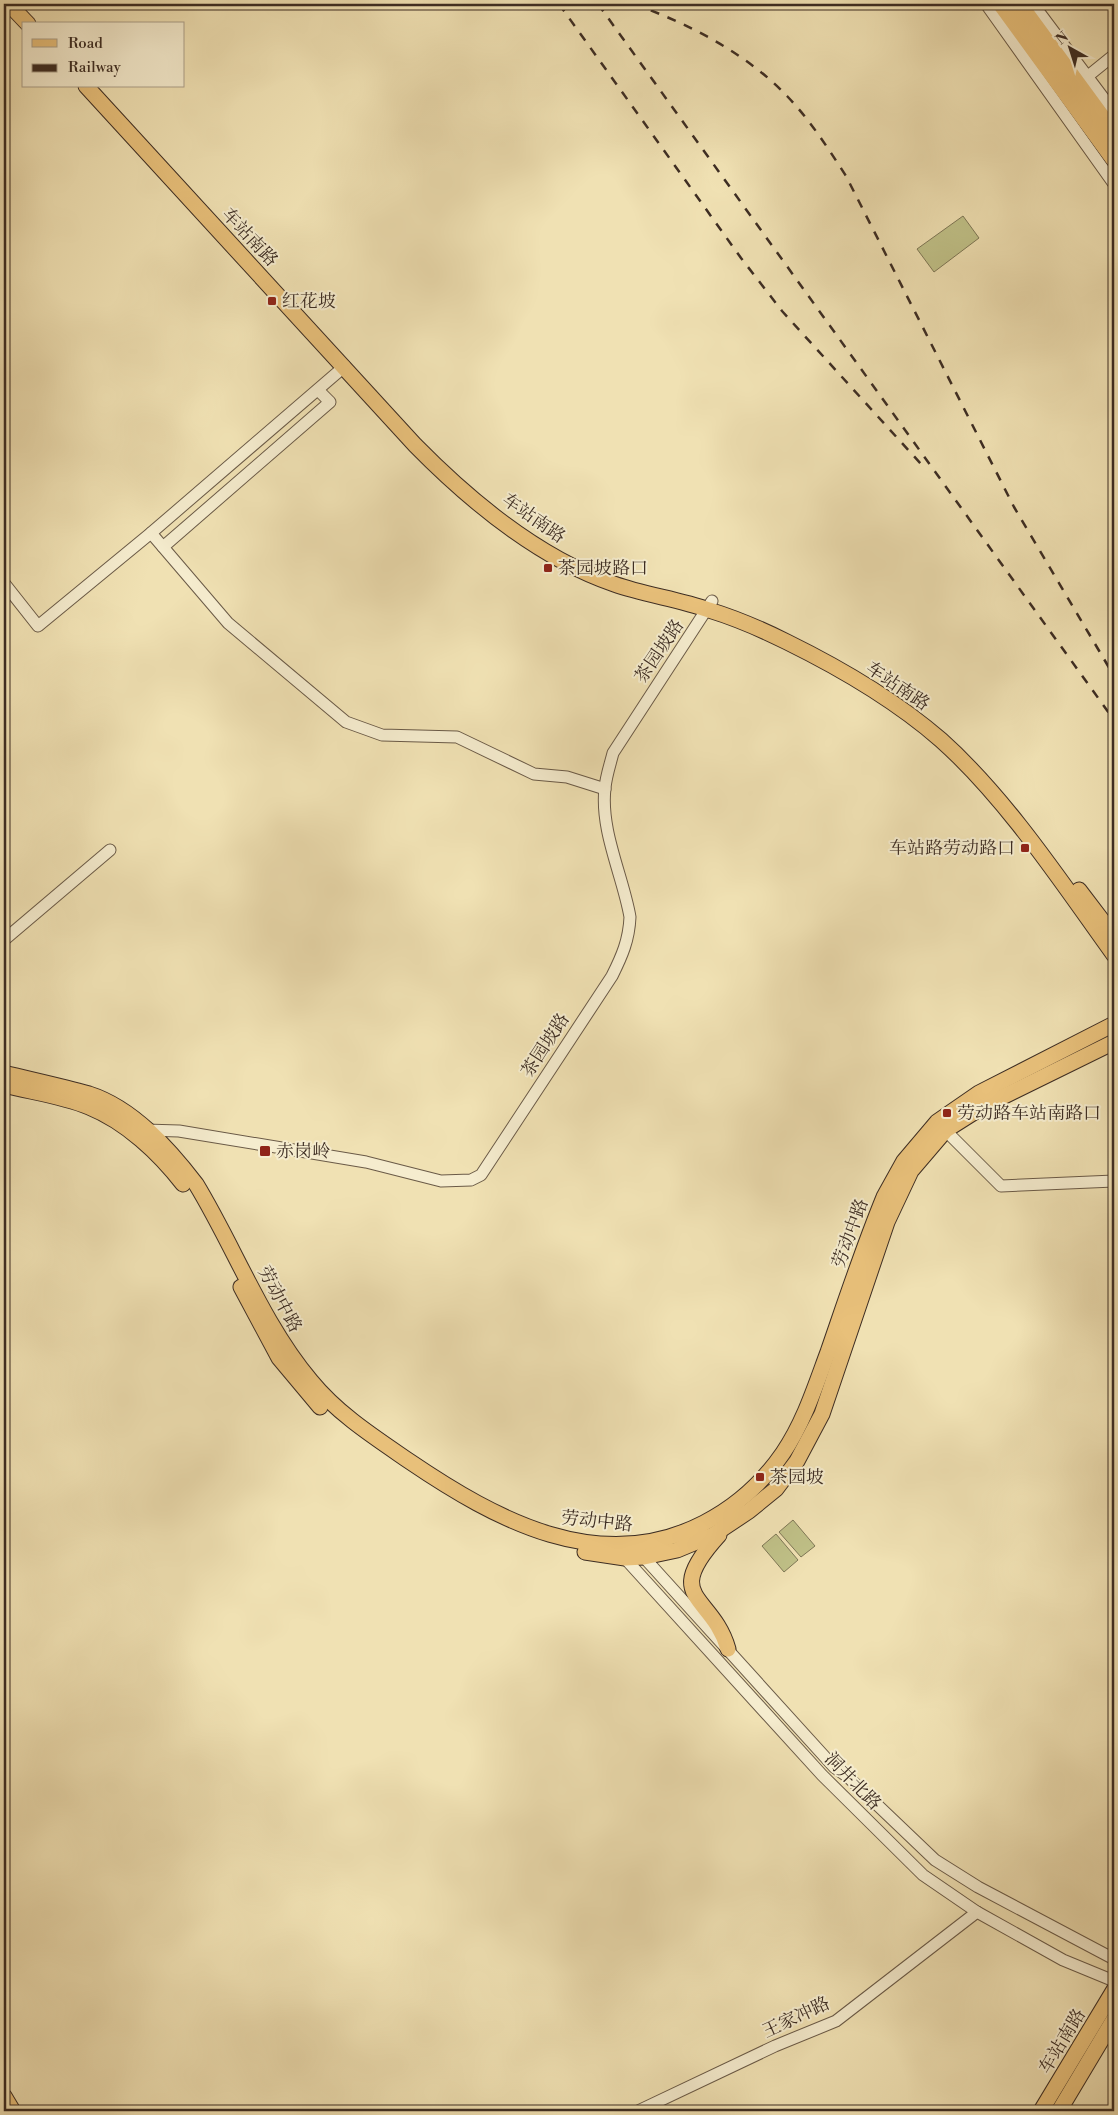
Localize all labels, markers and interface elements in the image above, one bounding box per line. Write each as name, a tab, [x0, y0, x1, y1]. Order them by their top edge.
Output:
legend	[22, 22, 185, 88]
north arrow	[1046, 22, 1096, 72]
text: N	[1052, 28, 1072, 49]
text: Road	[68, 34, 103, 53]
text: Railway	[68, 58, 122, 77]
street label: 车站南路	[217, 203, 283, 272]
place label: 红花坡	[282, 290, 336, 313]
marker: 红花坡	[266, 295, 278, 307]
street label: 车站南路	[498, 488, 570, 548]
place label: 茶园坡路口	[558, 557, 648, 580]
marker: 茶园坡路口	[542, 562, 554, 574]
street label: 茶园坡路	[630, 615, 689, 688]
street label: 车站南路	[861, 657, 934, 716]
place label: 车站路劳动路口	[889, 837, 1015, 860]
marker: 车站路劳动路口	[1019, 842, 1031, 854]
street label: 茶园坡路	[516, 1009, 575, 1082]
place label: 劳动路车站南路口	[957, 1102, 1101, 1125]
marker: 劳动路车站南路口	[941, 1107, 953, 1119]
place label: 赤岗岭	[276, 1140, 330, 1163]
marker: 赤岗岭	[258, 1144, 272, 1158]
street label: 劳动中路	[827, 1195, 874, 1271]
street label: 劳动中路	[253, 1262, 307, 1336]
place label: 茶园坡	[770, 1466, 824, 1489]
marker: 茶园坡	[754, 1471, 766, 1483]
street label: 劳动中路	[560, 1506, 634, 1537]
street label: 洞井北路	[819, 1747, 886, 1815]
street label: 王家冲路	[759, 1992, 834, 2043]
street label: 车站南路	[1034, 2004, 1091, 2078]

